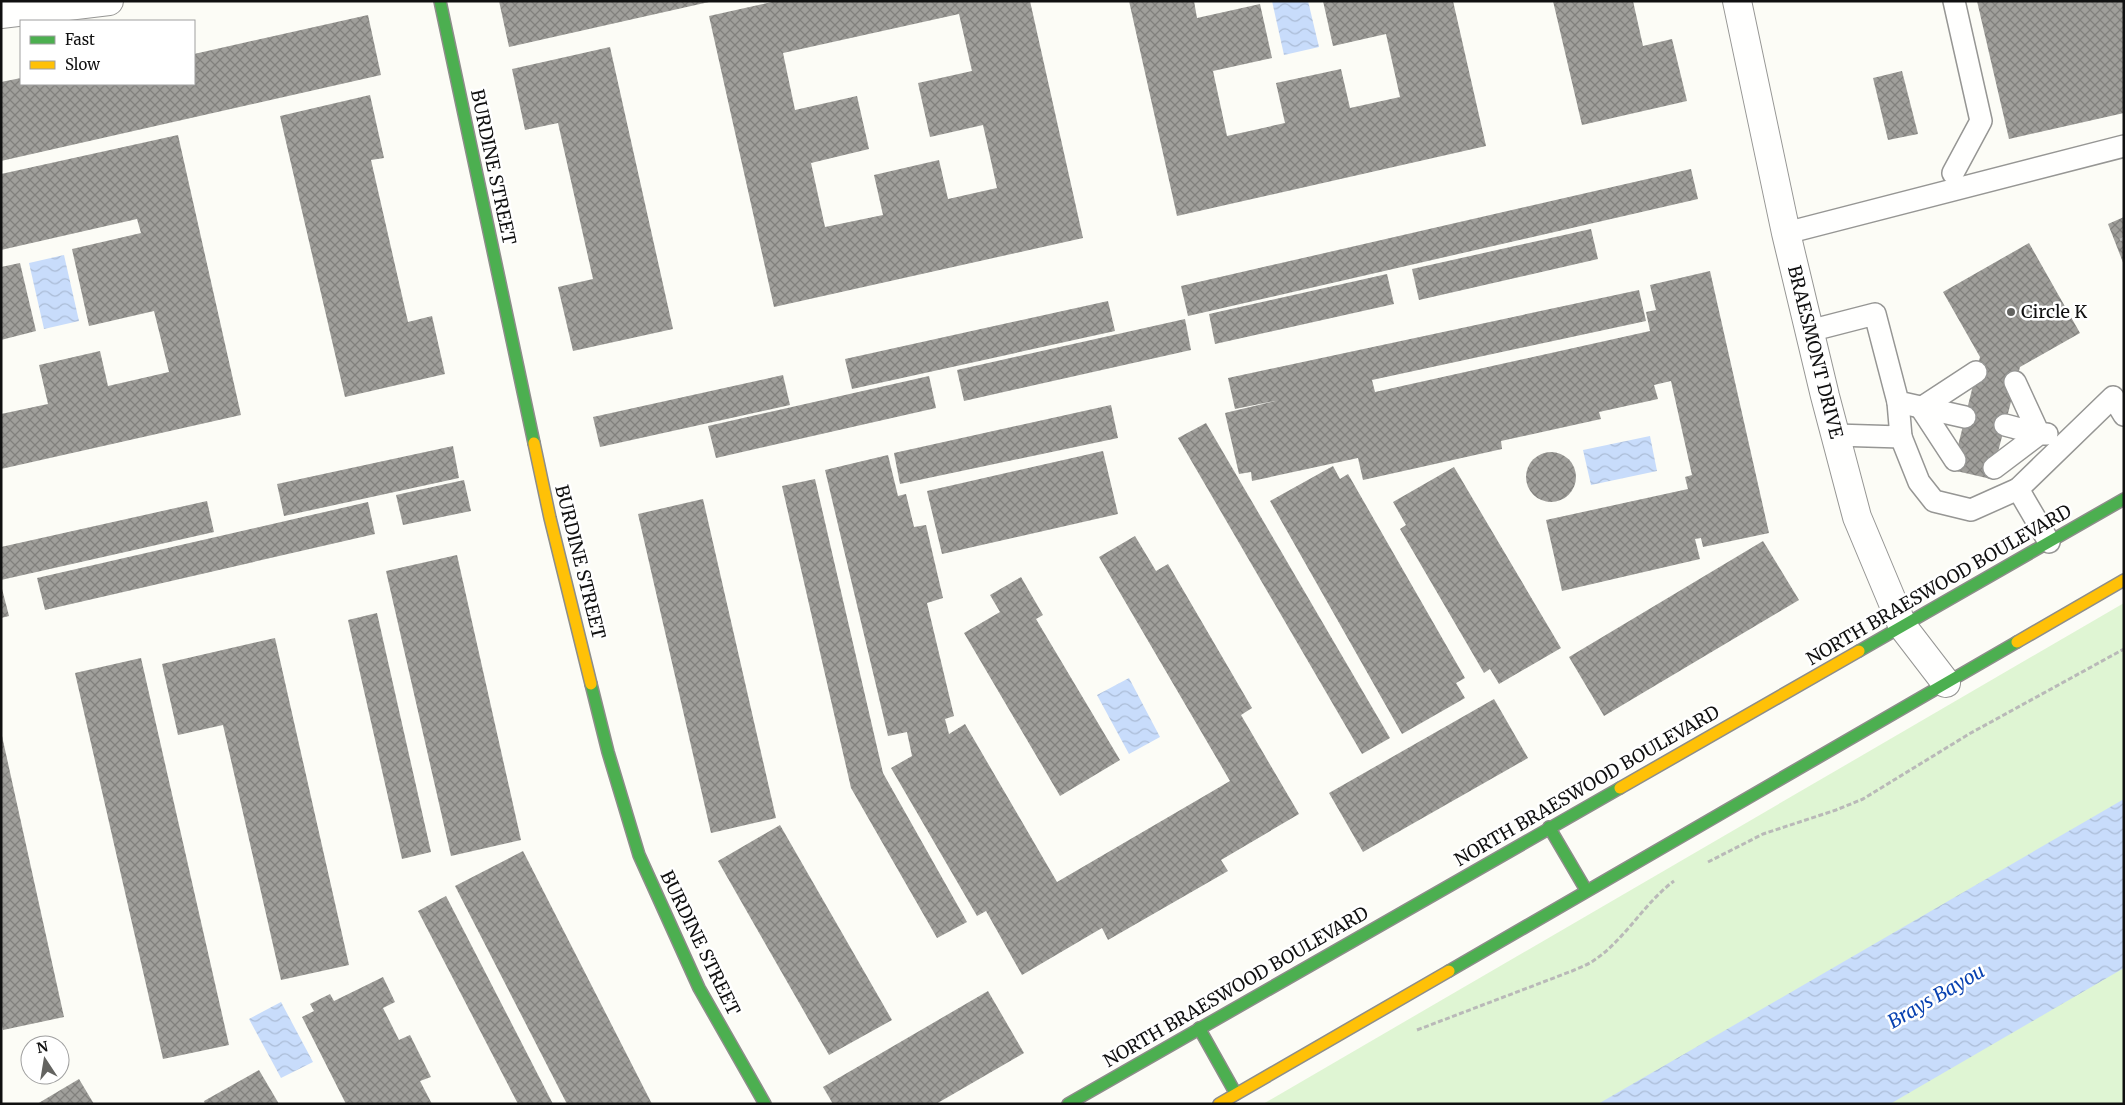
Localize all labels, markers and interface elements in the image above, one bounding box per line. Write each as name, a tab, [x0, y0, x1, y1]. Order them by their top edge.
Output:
legend	[20, 20, 195, 85]
text: Fast	[65, 30, 95, 49]
text: Slow	[65, 55, 100, 74]
street label: BURDINE STREET	[466, 87, 521, 247]
street label: BRAESMONT DRIVE	[1783, 263, 1848, 441]
place label: Circle K	[2021, 300, 2087, 323]
marker: Circle K	[2005, 306, 2017, 318]
street label: BURDINE STREET	[550, 482, 611, 642]
street label: NORTH BRAESWOOD BOULEVARD	[1802, 499, 2075, 670]
street label: NORTH BRAESWOOD BOULEVARD	[1450, 700, 1723, 871]
street label: BURDINE STREET	[655, 867, 746, 1019]
street label: NORTH BRAESWOOD BOULEVARD	[1099, 901, 1372, 1072]
water label: Brays Bayou	[1883, 959, 1989, 1033]
north arrow	[20, 1035, 70, 1085]
text: N	[35, 1037, 50, 1057]

